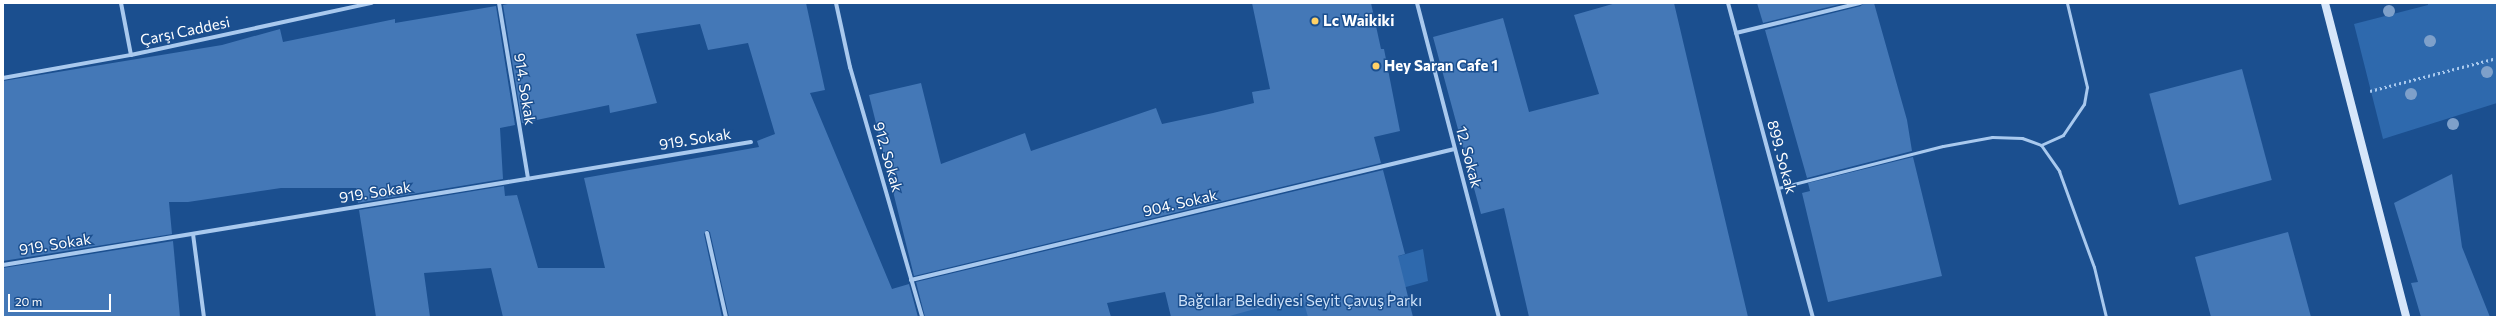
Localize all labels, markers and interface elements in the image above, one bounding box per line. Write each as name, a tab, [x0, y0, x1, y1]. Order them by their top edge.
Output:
place label: Lc Waikiki	[1323, 12, 1394, 30]
street label: Çarşı Caddesi	[138, 13, 232, 49]
marker: Lc Waikiki	[1310, 16, 1320, 26]
street label: 914. Sokak	[510, 52, 540, 126]
place label: Hey Saran Cafe 1	[1384, 57, 1498, 75]
marker: Hey Saran Cafe 1	[1371, 61, 1381, 71]
street label: 899. Sokak	[1764, 118, 1800, 196]
street label: 912. Sokak	[869, 120, 907, 194]
street label: 919. Sokak	[658, 124, 732, 154]
street label: 12. Sokak	[1452, 124, 1486, 190]
street label: 919. Sokak	[338, 177, 412, 207]
street label: 904. Sokak	[1141, 186, 1219, 220]
street label: 919. Sokak	[18, 229, 92, 259]
scale bar	[10, 286, 113, 312]
park label: Bağcılar Belediyesi Seyit Çavuş Parkı	[1178, 292, 1422, 310]
text: 20 m	[15, 294, 42, 308]

